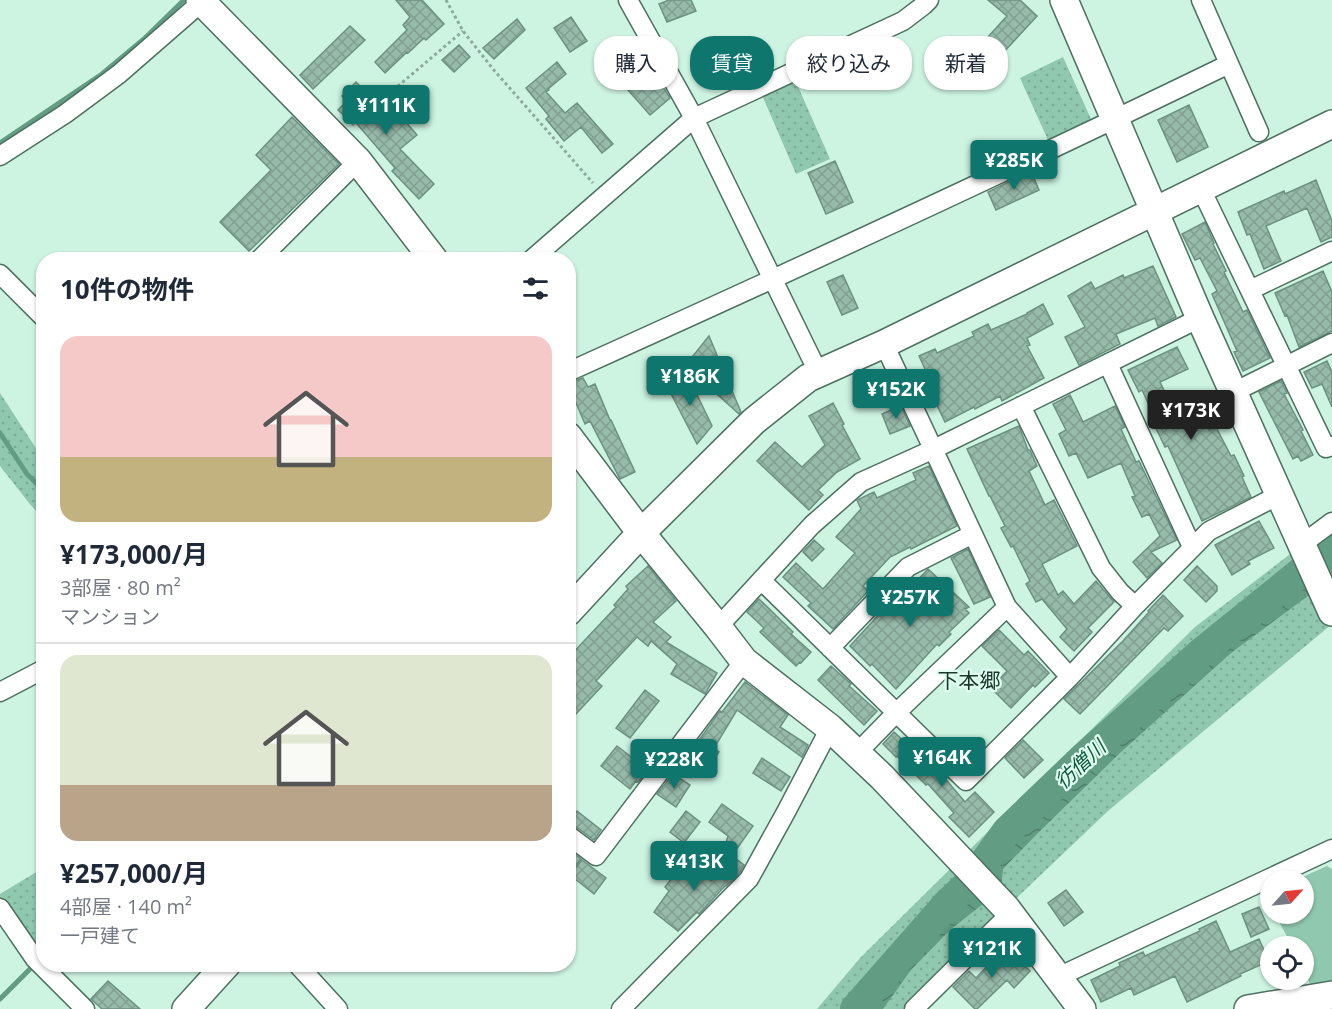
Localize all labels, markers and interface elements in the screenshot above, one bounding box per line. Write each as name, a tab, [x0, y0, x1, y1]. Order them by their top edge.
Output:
chip: 購入	[594, 36, 678, 90]
chip: 賃貸	[690, 36, 774, 90]
chip: 絞り込み	[786, 36, 912, 90]
chip: 新着	[924, 36, 1008, 90]
pin: ¥111K	[344, 85, 428, 136]
text: ¥111K	[356, 91, 416, 118]
pin: ¥285K	[972, 140, 1056, 191]
text: ¥285K	[984, 146, 1044, 173]
text: 10件の物件	[60, 271, 194, 307]
icon: filters	[519, 272, 552, 305]
pin: ¥186K	[648, 356, 732, 407]
text: ¥186K	[660, 362, 720, 389]
pin: ¥152K	[854, 369, 938, 420]
icon: home	[252, 375, 360, 483]
text: ¥152K	[866, 375, 926, 402]
pin: ¥173K	[1149, 390, 1233, 441]
text: ¥173K	[1161, 396, 1221, 423]
text: ¥173,000/月	[60, 536, 208, 572]
text: 3部屋 · 80 m²	[60, 574, 181, 601]
pin: ¥257K	[868, 577, 952, 628]
text: ¥257K	[880, 583, 940, 610]
text: マンション	[60, 603, 160, 630]
district label: 下本郷	[938, 666, 1001, 694]
icon: home	[252, 694, 360, 802]
water label: 彷僧川	[1049, 732, 1113, 794]
pin: ¥164K	[900, 737, 984, 788]
pin: ¥228K	[632, 739, 716, 790]
text: ¥164K	[912, 743, 972, 770]
text: ¥228K	[644, 745, 704, 772]
pin: ¥413K	[652, 841, 736, 892]
text: ¥413K	[664, 847, 724, 874]
text: ¥257,000/月	[60, 855, 208, 891]
north arrow	[1260, 870, 1314, 924]
map controls	[1260, 870, 1314, 990]
text: 4部屋 · 140 m²	[60, 893, 192, 920]
text: 一戸建て	[60, 922, 140, 949]
pin: ¥121K	[950, 928, 1034, 979]
text: ¥121K	[962, 934, 1022, 961]
button: locate	[1260, 936, 1314, 990]

